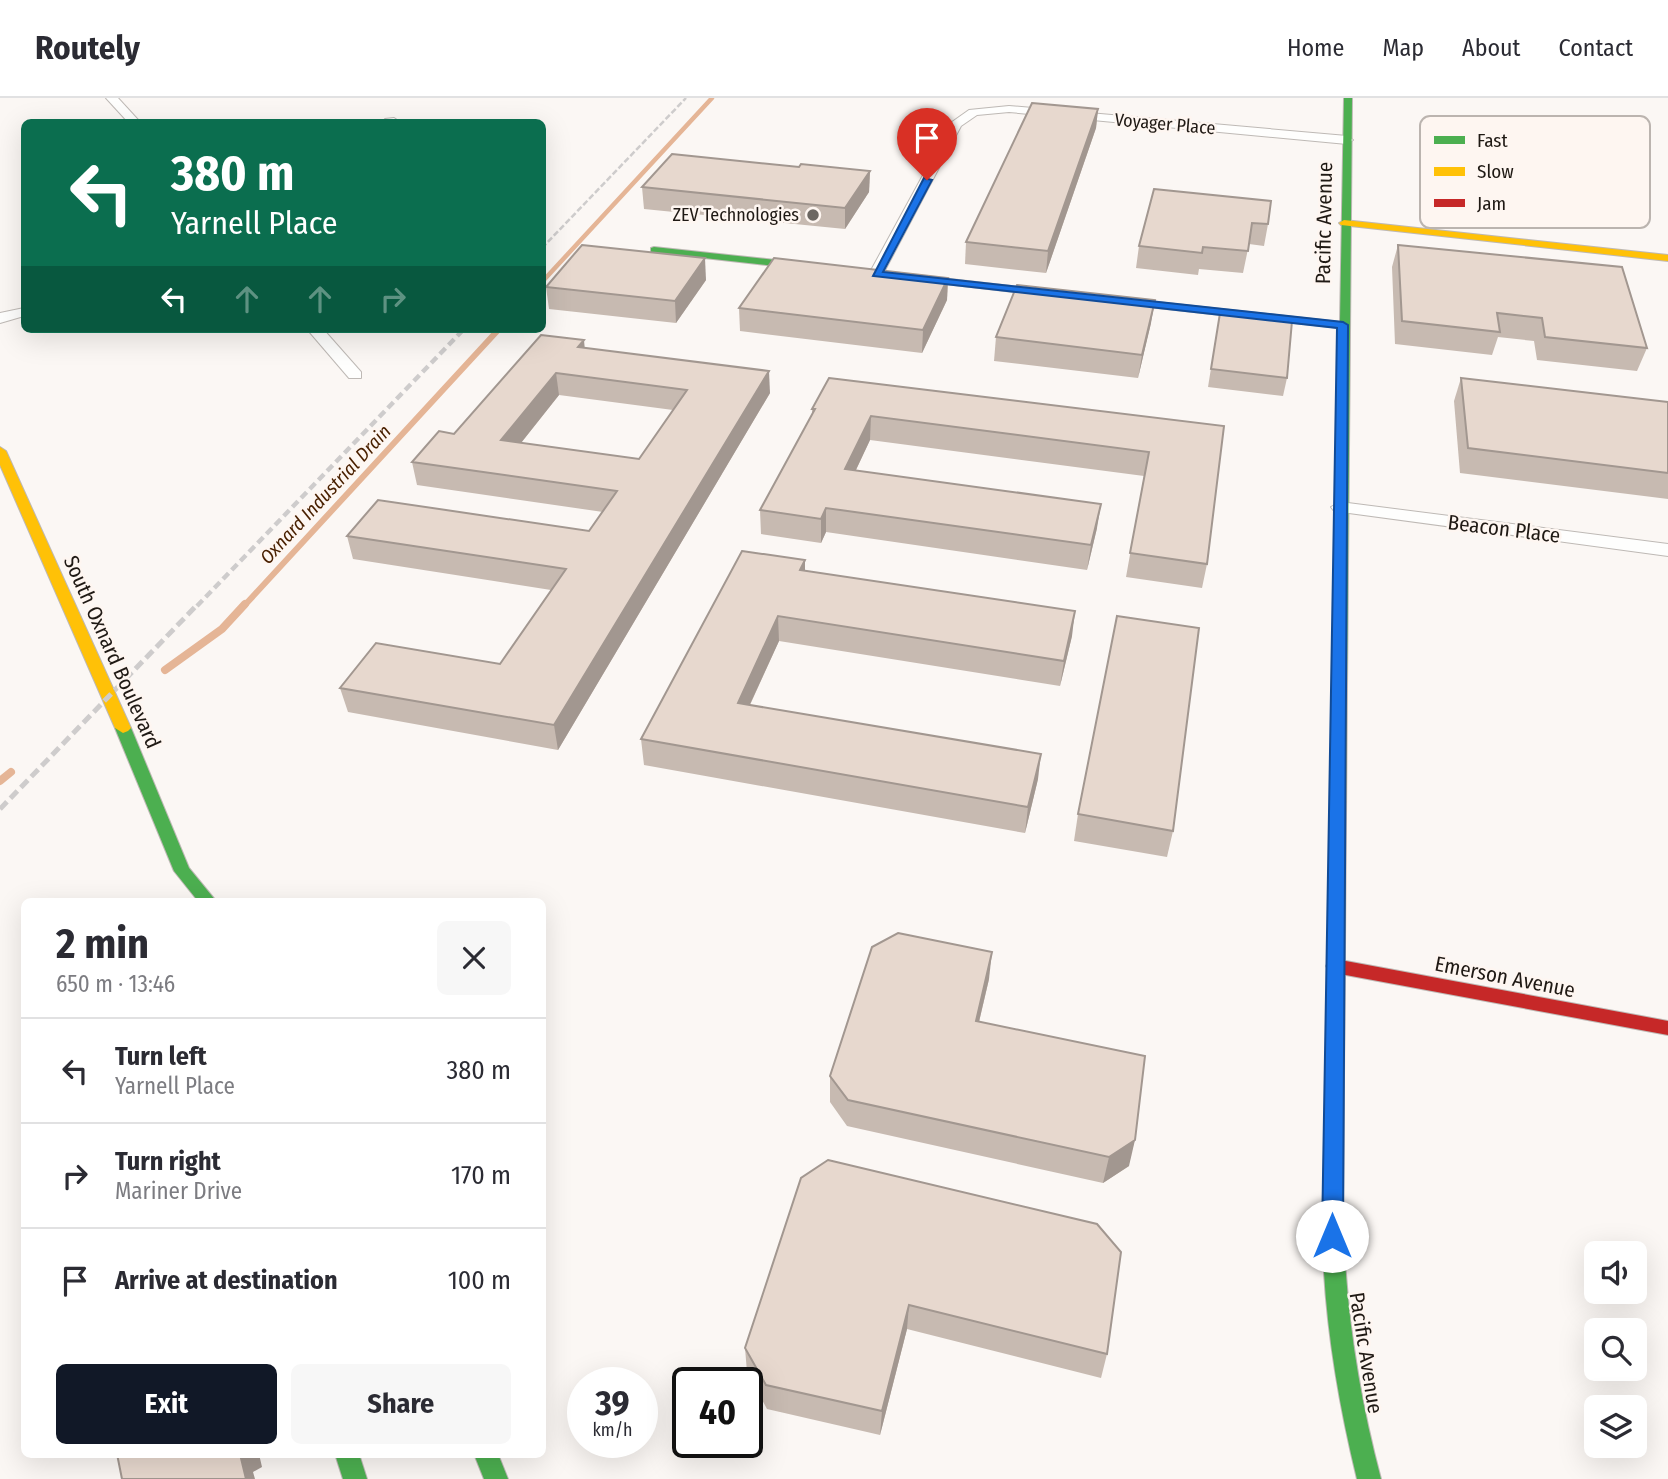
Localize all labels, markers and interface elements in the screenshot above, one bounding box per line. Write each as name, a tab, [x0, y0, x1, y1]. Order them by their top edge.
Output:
text: Routely	[35, 28, 140, 68]
text: Home	[1287, 34, 1344, 62]
text: Map	[1382, 34, 1424, 62]
text: About	[1462, 34, 1520, 62]
text: Contact	[1558, 34, 1633, 62]
pin	[897, 108, 957, 180]
street label: Voyager Place	[1114, 109, 1216, 139]
legend	[1420, 116, 1650, 228]
icon: arrive	[908, 119, 946, 157]
text: Fast	[1477, 129, 1508, 152]
text: 380 m	[171, 144, 294, 203]
icon: left	[56, 147, 147, 238]
text: Slow	[1477, 160, 1514, 183]
street label: Pacific Avenue	[1310, 162, 1338, 284]
text: Jam	[1477, 192, 1506, 215]
text: Yarnell Place	[171, 204, 338, 242]
place label: ZEV Technologies	[673, 204, 799, 226]
marker: ZEV Technologies	[805, 207, 821, 223]
icon: left	[155, 280, 193, 318]
icon: ahead	[228, 280, 266, 318]
icon: ahead	[301, 280, 339, 318]
icon: right	[374, 280, 412, 318]
water label: Oxnard Industrial Drain	[255, 420, 396, 569]
street label: Beacon Place	[1446, 509, 1562, 549]
street label: South Oxnard Boulevard	[58, 552, 166, 752]
text: 2 min	[56, 919, 149, 969]
button: close	[437, 921, 511, 995]
street label: Emerson Avenue	[1433, 951, 1577, 1003]
text: 650 m · 13:46	[56, 970, 175, 998]
text: Turn left	[115, 1041, 207, 1072]
icon: left	[56, 1052, 94, 1090]
text: 380 m	[447, 1055, 511, 1086]
text: Yarnell Place	[115, 1072, 235, 1100]
text: Turn right	[115, 1146, 221, 1177]
icon: right	[56, 1157, 94, 1195]
text: 170 m	[451, 1160, 511, 1191]
text: Mariner Drive	[115, 1177, 242, 1205]
position arrow	[1295, 1199, 1369, 1273]
map controls	[1584, 1241, 1647, 1458]
button: sound	[1584, 1241, 1647, 1304]
icon: arrive	[56, 1262, 94, 1300]
text: Arrive at destination	[115, 1265, 338, 1296]
text: 100 m	[448, 1265, 511, 1296]
street label: Pacific Avenue	[1344, 1290, 1388, 1416]
button: search	[1584, 1318, 1647, 1381]
button: Exit	[56, 1364, 277, 1444]
button: Share	[291, 1364, 511, 1444]
speed limit sign: 40	[672, 1367, 763, 1458]
text: 39	[595, 1382, 630, 1424]
button: layers	[1584, 1395, 1647, 1458]
text: km/h	[592, 1419, 633, 1441]

